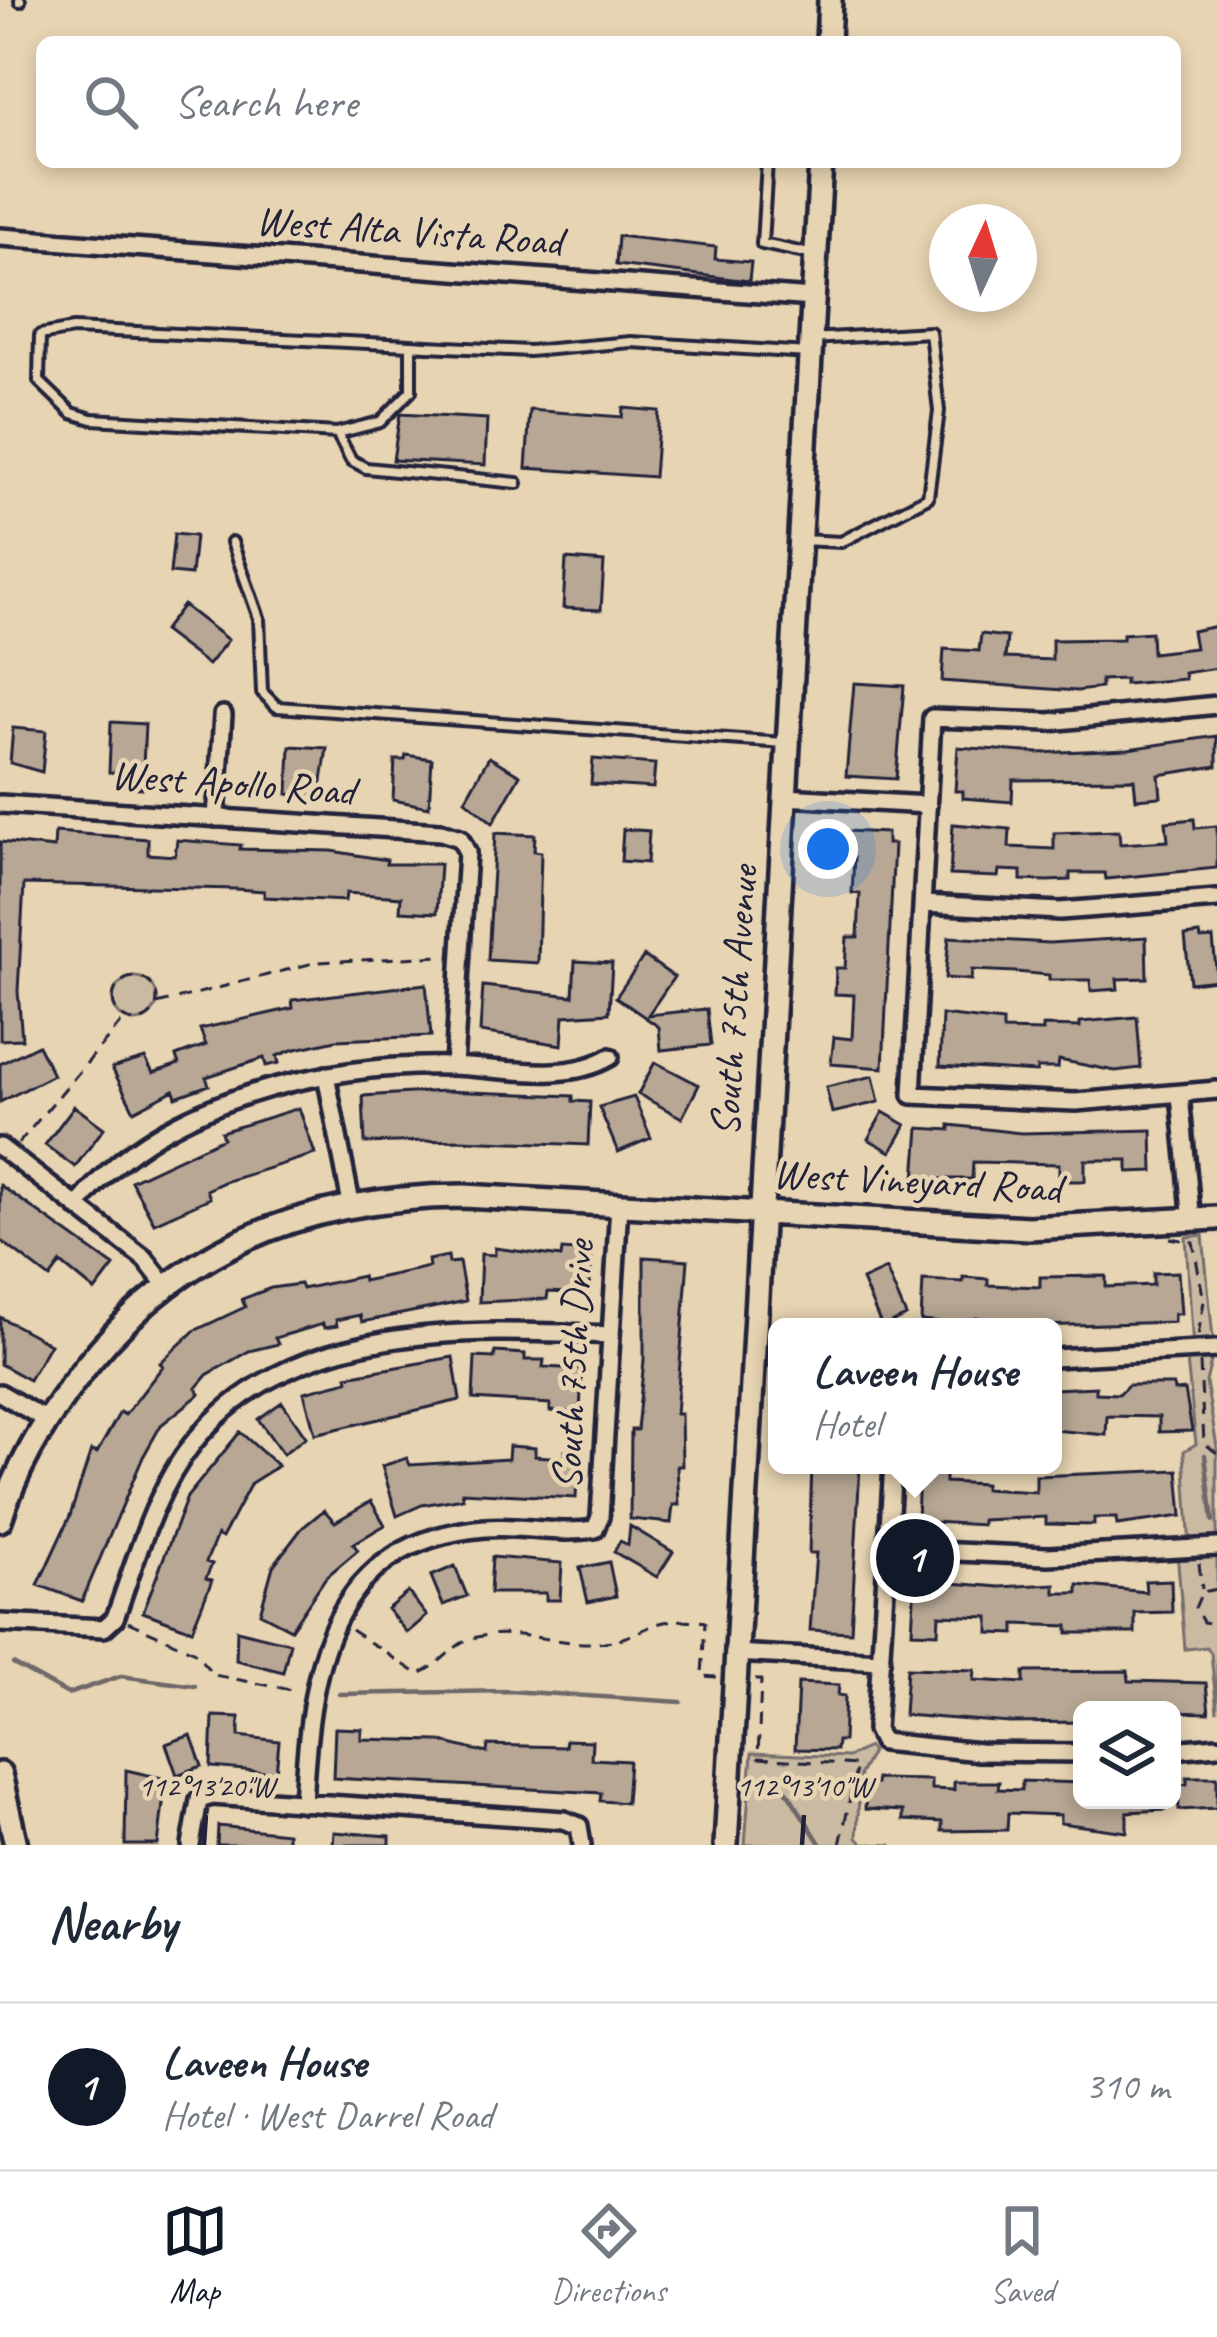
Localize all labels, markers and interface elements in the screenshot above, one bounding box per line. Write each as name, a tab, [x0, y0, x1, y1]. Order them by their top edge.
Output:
search box	[36, 36, 1181, 168]
icon: search	[78, 69, 144, 135]
text: Search here	[174, 74, 357, 131]
street label: West Alta Vista Road	[254, 194, 570, 269]
north arrow	[929, 204, 1037, 312]
street label: West Apollo Road	[109, 748, 362, 818]
your location	[798, 819, 858, 879]
street label: South 75th Avenue	[698, 862, 770, 1138]
street label: West Vineyard Road	[772, 1147, 1069, 1215]
street label: South 75th Drive	[540, 1237, 606, 1491]
popup	[768, 1318, 1062, 1474]
text: Laveen House	[813, 1343, 1017, 1400]
text: Hotel	[813, 1400, 881, 1449]
pin: 1	[876, 1513, 954, 1603]
map controls	[1073, 1701, 1181, 1809]
button: layers	[1073, 1701, 1181, 1809]
text: 112°13'20"W	[138, 1767, 279, 1805]
text: 112°13'10"W	[736, 1767, 877, 1805]
text: Nearby	[48, 1891, 176, 1955]
text: Laveen House	[162, 2034, 366, 2091]
text: 1	[78, 2062, 96, 2111]
text: 310 m	[1085, 2062, 1169, 2111]
text: Hotel · West Darrel Road	[162, 2091, 493, 2140]
tab: Map	[162, 2198, 228, 2312]
tab: Directions	[551, 2198, 666, 2312]
tab: Saved	[989, 2198, 1055, 2312]

